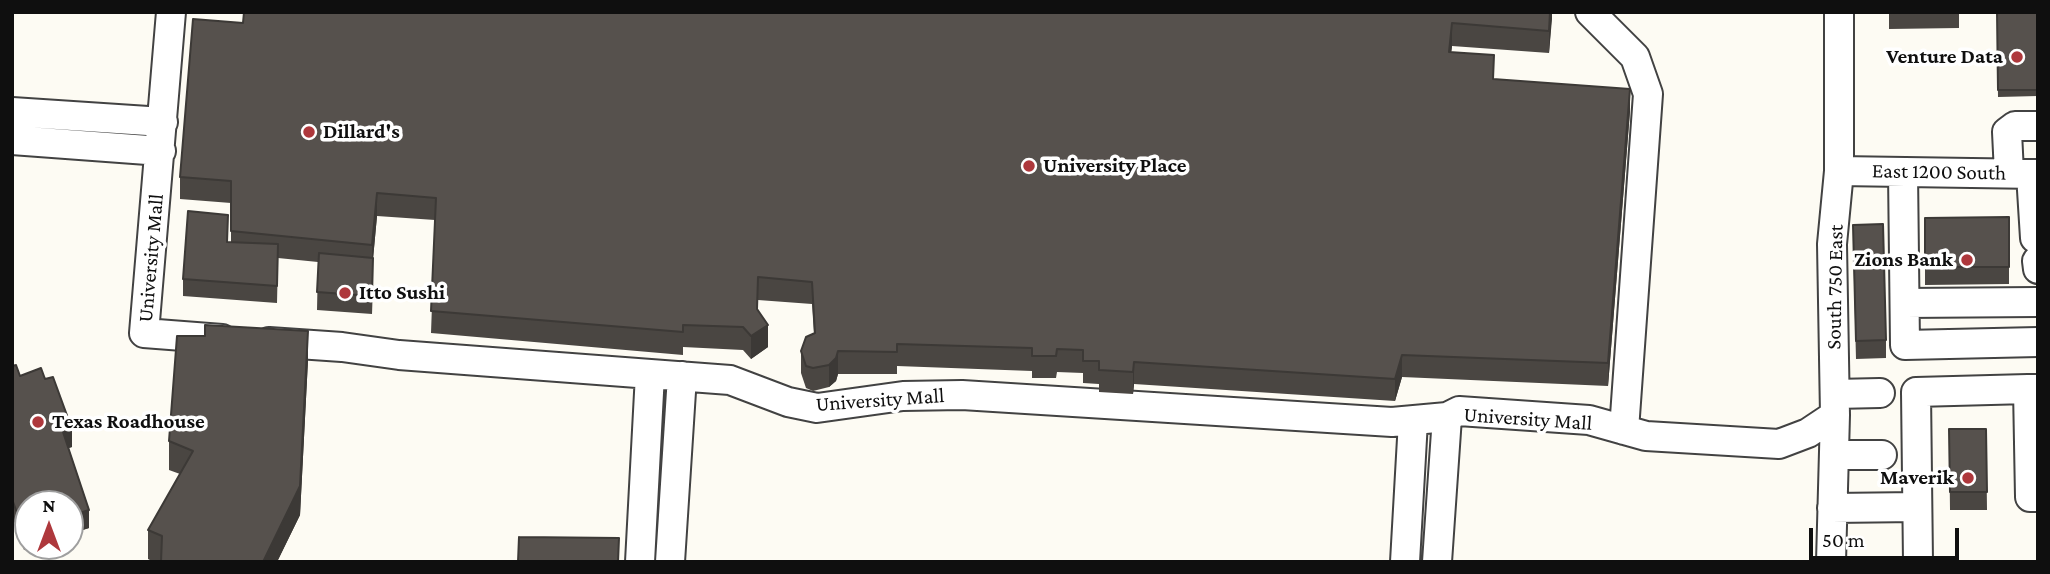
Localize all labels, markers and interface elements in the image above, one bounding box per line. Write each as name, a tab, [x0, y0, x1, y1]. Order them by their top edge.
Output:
place label: Venture Data	[1886, 44, 2003, 70]
marker: Venture Data	[2009, 49, 2025, 65]
place label: Dillard's	[323, 119, 400, 145]
marker: Dillard's	[301, 124, 317, 140]
place label: University Place	[1043, 153, 1187, 179]
marker: University Place	[1021, 158, 1037, 174]
street label: East 1200 South	[1872, 158, 2006, 186]
street label: University Mall	[133, 193, 169, 323]
street label: South 750 East	[1821, 224, 1849, 350]
place label: Zions Bank	[1854, 247, 1953, 273]
marker: Zions Bank	[1959, 252, 1975, 268]
place label: Itto Sushi	[359, 280, 445, 306]
marker: Itto Sushi	[337, 285, 353, 301]
street label: University Mall	[815, 383, 945, 417]
street label: University Mall	[1463, 402, 1593, 436]
place label: Texas Roadhouse	[52, 409, 205, 435]
marker: Texas Roadhouse	[30, 414, 46, 430]
place label: Maverik	[1880, 465, 1954, 491]
marker: Maverik	[1960, 470, 1976, 486]
north arrow	[14, 490, 84, 560]
text: N	[43, 495, 55, 516]
scale bar	[1812, 514, 1962, 558]
text: 50 m	[1822, 528, 1865, 552]

